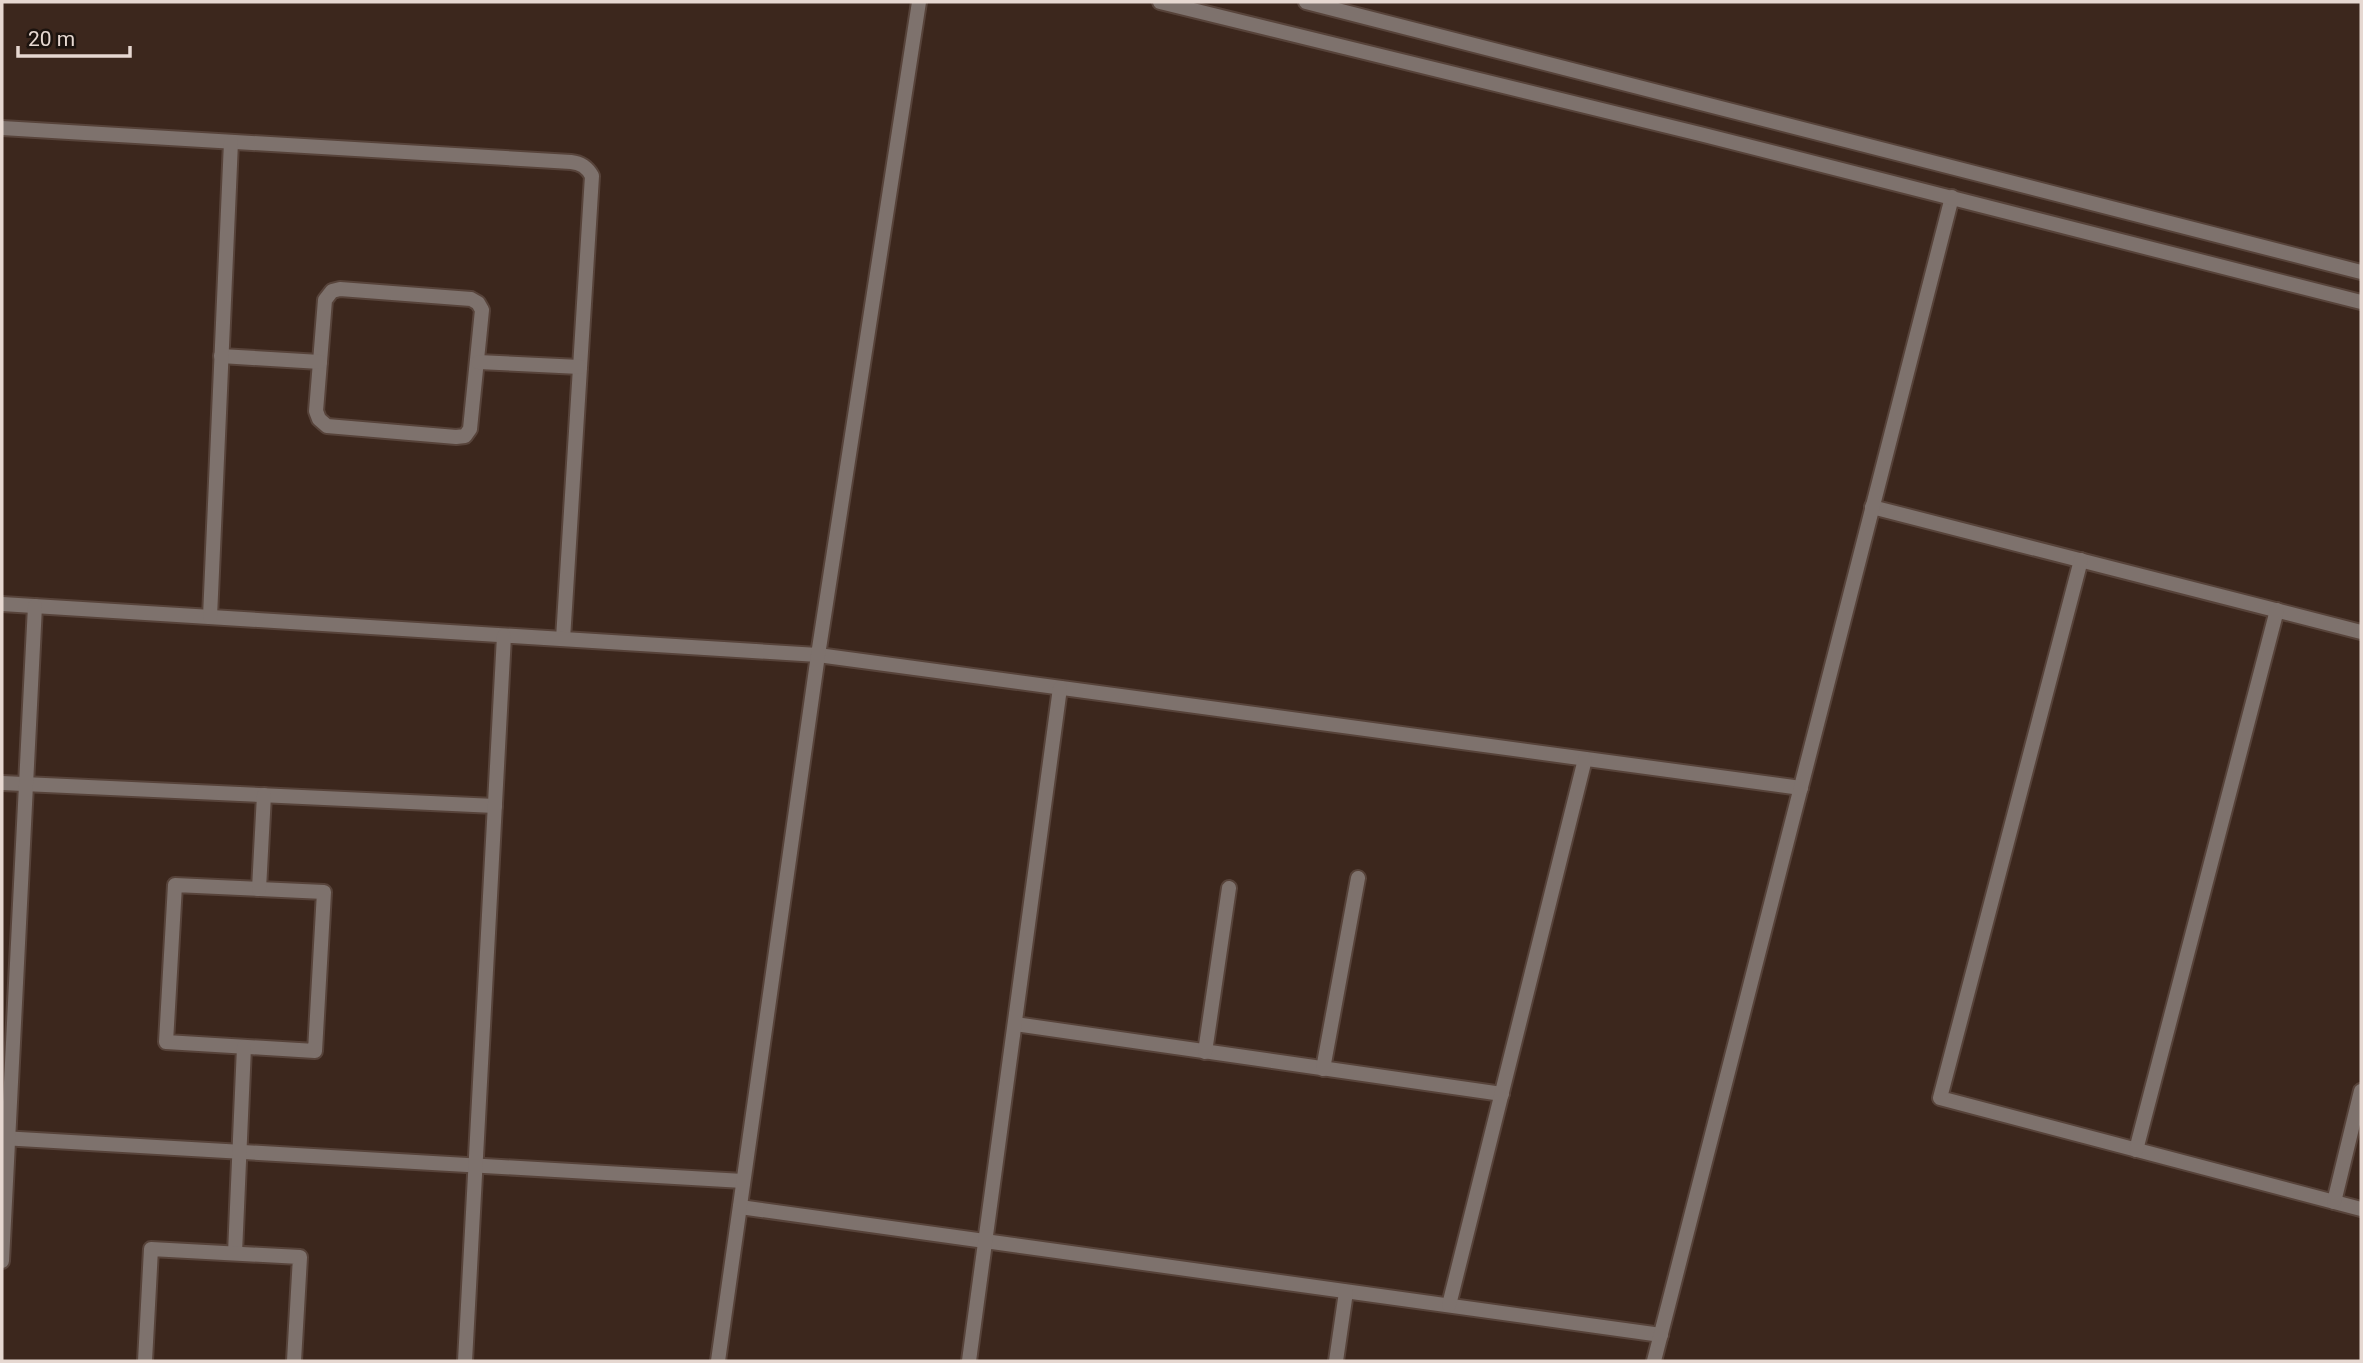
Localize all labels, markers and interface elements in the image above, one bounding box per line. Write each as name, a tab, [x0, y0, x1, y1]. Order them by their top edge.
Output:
scale bar	[18, 14, 130, 58]
text: 20 m	[28, 27, 75, 51]

